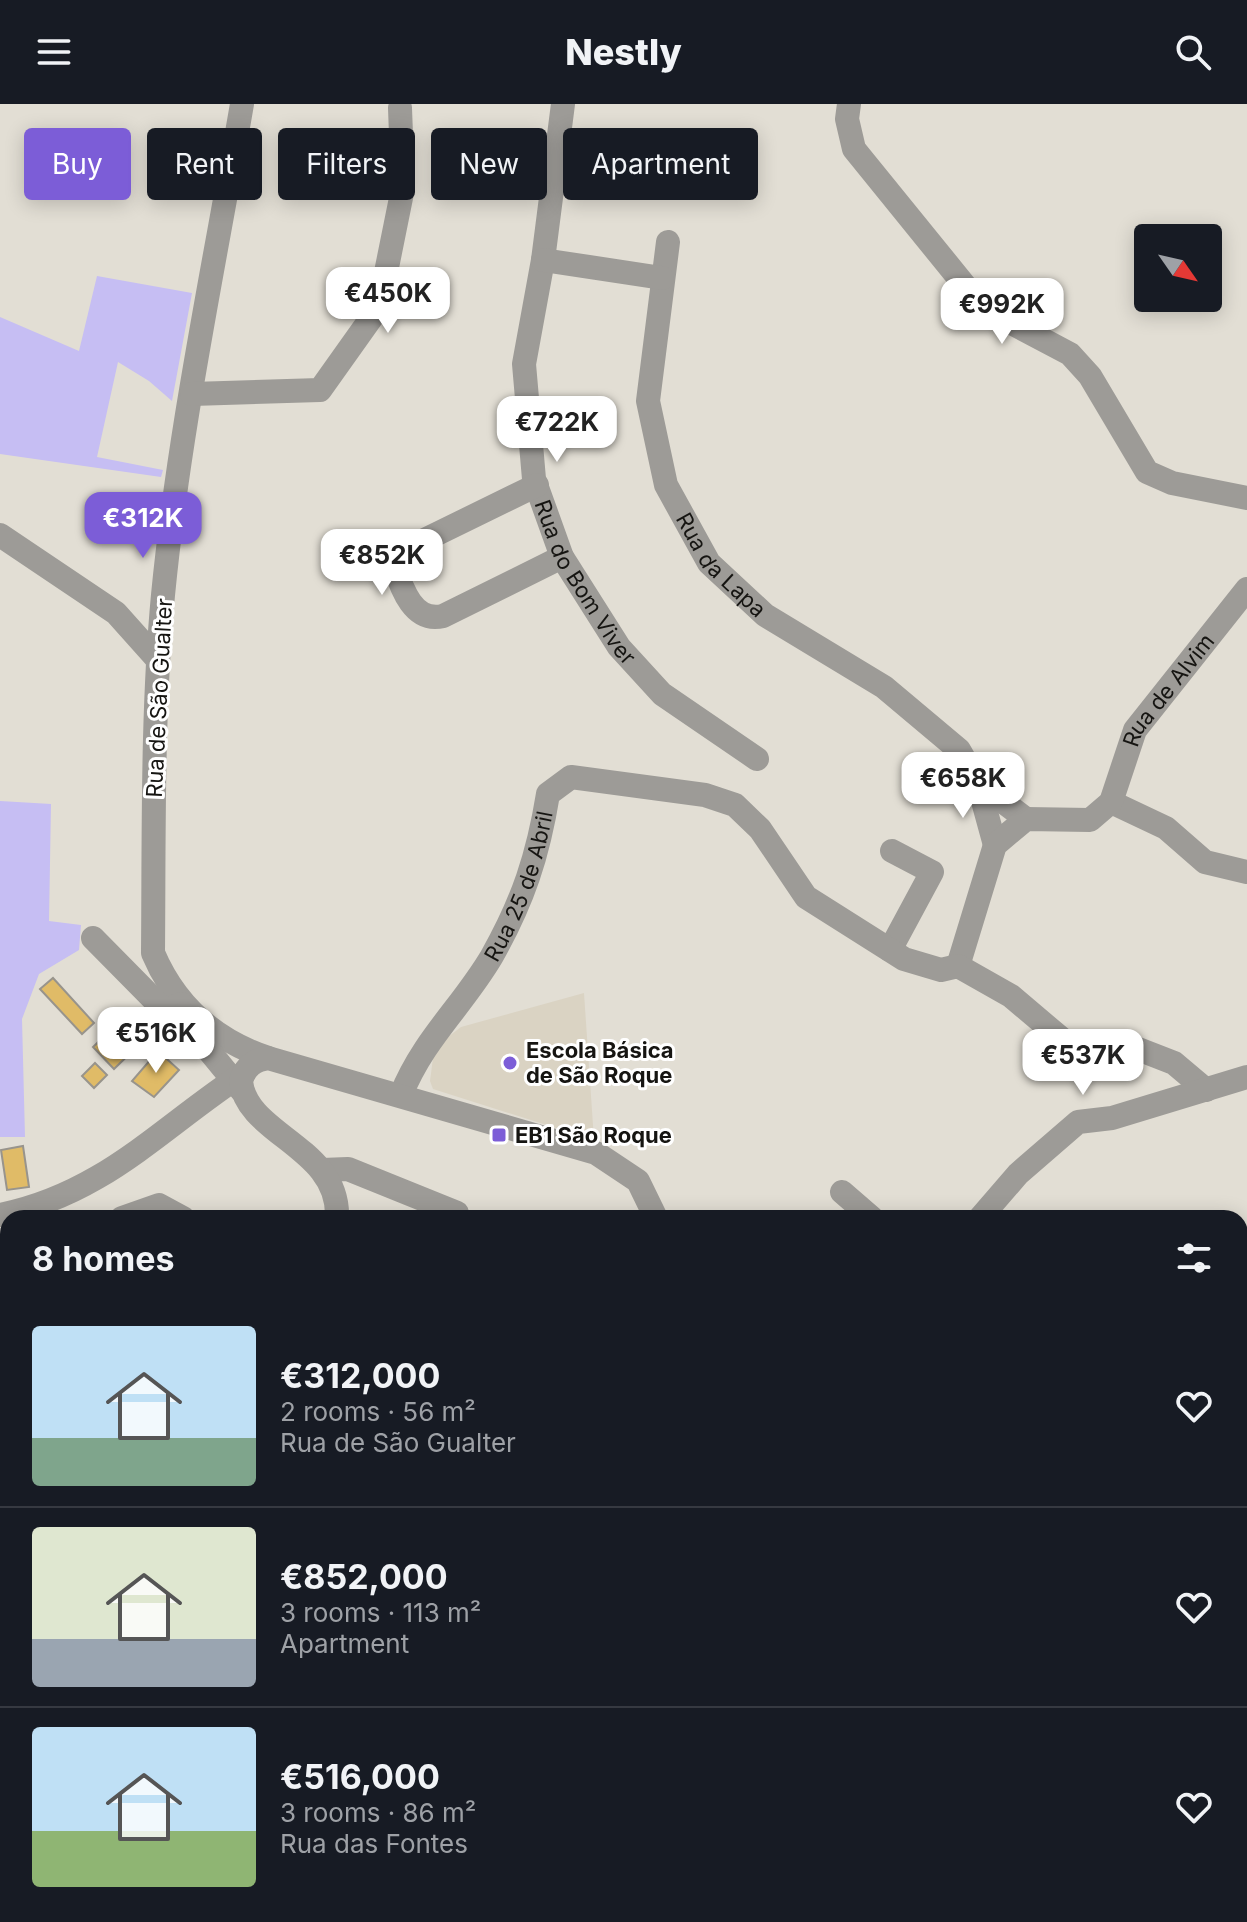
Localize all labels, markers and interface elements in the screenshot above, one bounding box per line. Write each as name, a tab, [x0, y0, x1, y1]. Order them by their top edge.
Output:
icon: menu	[32, 30, 76, 74]
text: Nestly	[565, 30, 682, 74]
icon: search	[1171, 30, 1215, 74]
chip: Buy	[24, 128, 131, 200]
chip: Rent	[147, 128, 262, 200]
chip: Filters	[278, 128, 415, 200]
chip: New	[431, 128, 547, 200]
chip: Apartment	[563, 128, 758, 200]
north arrow	[1134, 224, 1222, 312]
map controls	[1134, 224, 1222, 312]
pin: €450K	[332, 267, 444, 335]
text: €450K	[344, 277, 432, 308]
pin: €992K	[946, 278, 1058, 346]
text: €992K	[959, 288, 1045, 319]
pin: €722K	[501, 396, 613, 464]
text: €722K	[515, 406, 599, 437]
pin: €312K	[87, 492, 199, 560]
street label: Rua do Bom Viver	[530, 496, 641, 670]
text: €312K	[103, 502, 183, 533]
street label: Rua da Lapa	[671, 508, 771, 622]
pin: €852K	[326, 529, 438, 597]
text: €852K	[339, 539, 425, 570]
street label: Rua de São Gualter	[141, 598, 177, 798]
street label: Rua de Alvim	[1117, 628, 1219, 750]
pin: €658K	[907, 752, 1019, 820]
text: €658K	[920, 762, 1006, 793]
street label: Rua 25 de Abril	[479, 809, 558, 966]
pin: €516K	[100, 1007, 212, 1075]
text: €516K	[115, 1017, 197, 1048]
pin: €537K	[1027, 1029, 1139, 1097]
place label: Escola Básica de São Roque	[526, 1037, 674, 1088]
text: €537K	[1040, 1039, 1126, 1070]
marker: Escola Básica de São Roque	[501, 1054, 519, 1072]
place label: EB1 São Roque	[515, 1122, 672, 1148]
marker: EB1 São Roque	[490, 1126, 508, 1144]
icon: filters	[1172, 1236, 1216, 1280]
text: 8 homes	[32, 1238, 175, 1279]
text: €312,000	[280, 1355, 440, 1396]
icon: home	[96, 1358, 192, 1454]
icon: heart	[1172, 1384, 1216, 1428]
text: 2 rooms · 56 m²	[280, 1396, 476, 1427]
text: Rua de São Gualter	[280, 1427, 516, 1458]
text: €852,000	[280, 1556, 448, 1597]
icon: home	[96, 1559, 192, 1655]
icon: heart	[1172, 1585, 1216, 1629]
text: 3 rooms · 113 m²	[280, 1597, 481, 1628]
text: Apartment	[280, 1628, 409, 1659]
text: €516,000	[280, 1756, 440, 1797]
icon: home	[96, 1759, 192, 1855]
icon: heart	[1172, 1785, 1216, 1829]
text: 3 rooms · 86 m²	[280, 1797, 476, 1828]
text: Rua das Fontes	[280, 1828, 468, 1859]

